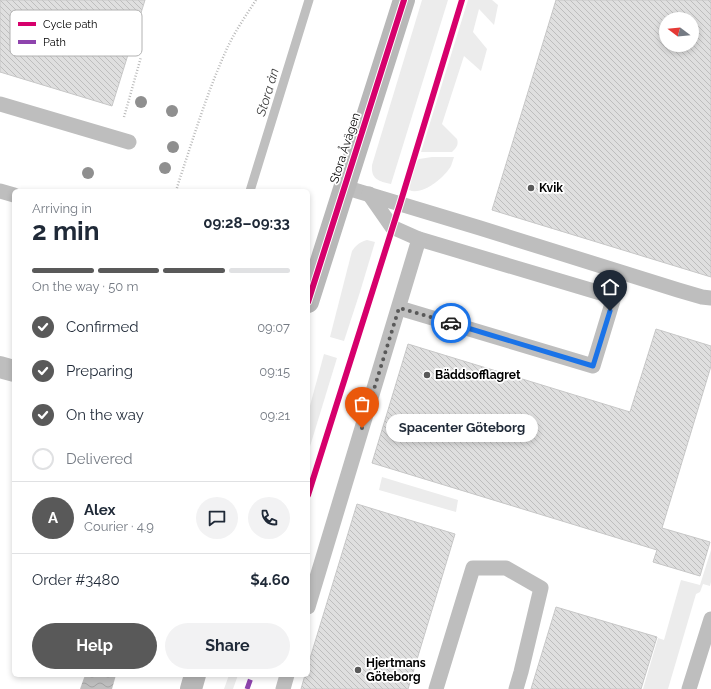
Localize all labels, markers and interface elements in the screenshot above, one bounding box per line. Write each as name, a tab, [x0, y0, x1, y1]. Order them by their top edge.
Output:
legend	[10, 10, 142, 56]
north arrow	[659, 12, 699, 52]
map controls	[659, 12, 699, 52]
text: Cycle path	[43, 18, 97, 31]
text: Path	[43, 36, 66, 49]
water label: Stora ån	[253, 66, 282, 119]
street label: Stora Åvägen	[327, 111, 363, 185]
place label: Kvik	[539, 181, 563, 195]
marker: Kvik	[526, 183, 536, 193]
text: Arriving in	[32, 201, 92, 216]
text: 09:28–09:33	[203, 214, 290, 232]
text: 2 min	[32, 216, 99, 246]
pin	[593, 270, 627, 311]
icon: home	[599, 276, 621, 298]
text: On the way · 50 m	[32, 279, 139, 294]
courier	[431, 303, 471, 343]
icon: car	[440, 312, 462, 334]
icon: check	[32, 316, 54, 338]
text: Confirmed	[66, 318, 139, 336]
text: 09:07	[257, 320, 290, 335]
icon: check	[32, 360, 54, 382]
text: Preparing	[66, 362, 133, 380]
text: 09:15	[259, 364, 290, 379]
place label: Bäddsofflagret	[435, 368, 521, 382]
marker: Bäddsofflagret	[422, 370, 432, 380]
pin	[345, 387, 379, 428]
icon: bag	[351, 393, 373, 415]
icon: check	[32, 404, 54, 426]
text: On the way	[66, 406, 144, 424]
text: 09:21	[260, 408, 290, 423]
callout: Spacenter Göteborg	[386, 414, 538, 442]
text: Spacenter Göteborg	[399, 420, 525, 435]
text: Delivered	[66, 450, 133, 468]
button: chat	[196, 497, 238, 539]
button: phone	[248, 497, 290, 539]
text: Alex	[84, 501, 115, 519]
text: A	[48, 509, 58, 527]
text: Courier · 4.9	[84, 519, 154, 534]
text: Order #3480	[32, 571, 120, 589]
text: $4.60	[250, 571, 290, 589]
button: Help	[32, 623, 157, 669]
button: Share	[165, 623, 290, 669]
place label: Hjertmans Göteborg	[366, 656, 426, 684]
marker: Hjertmans Göteborg	[353, 665, 363, 675]

